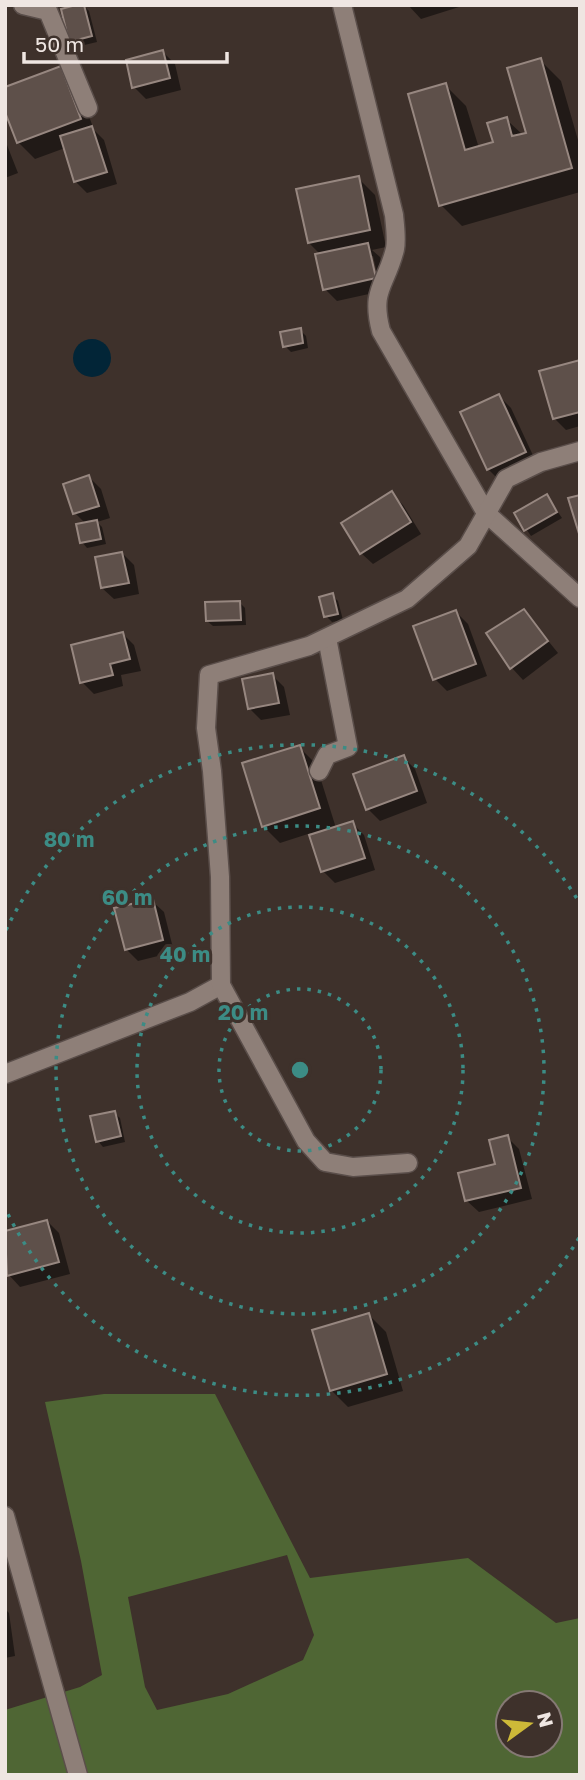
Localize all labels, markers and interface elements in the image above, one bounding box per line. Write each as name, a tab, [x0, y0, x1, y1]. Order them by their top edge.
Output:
scale bar	[24, 21, 228, 65]
text: 50 m	[35, 31, 84, 57]
text: 80 m	[44, 826, 94, 852]
text: 60 m	[102, 884, 152, 910]
text: 40 m	[160, 941, 210, 967]
text: 20 m	[218, 999, 268, 1025]
centre of rings	[288, 1058, 312, 1082]
north arrow	[494, 1689, 564, 1759]
text: N	[533, 1710, 559, 1729]

